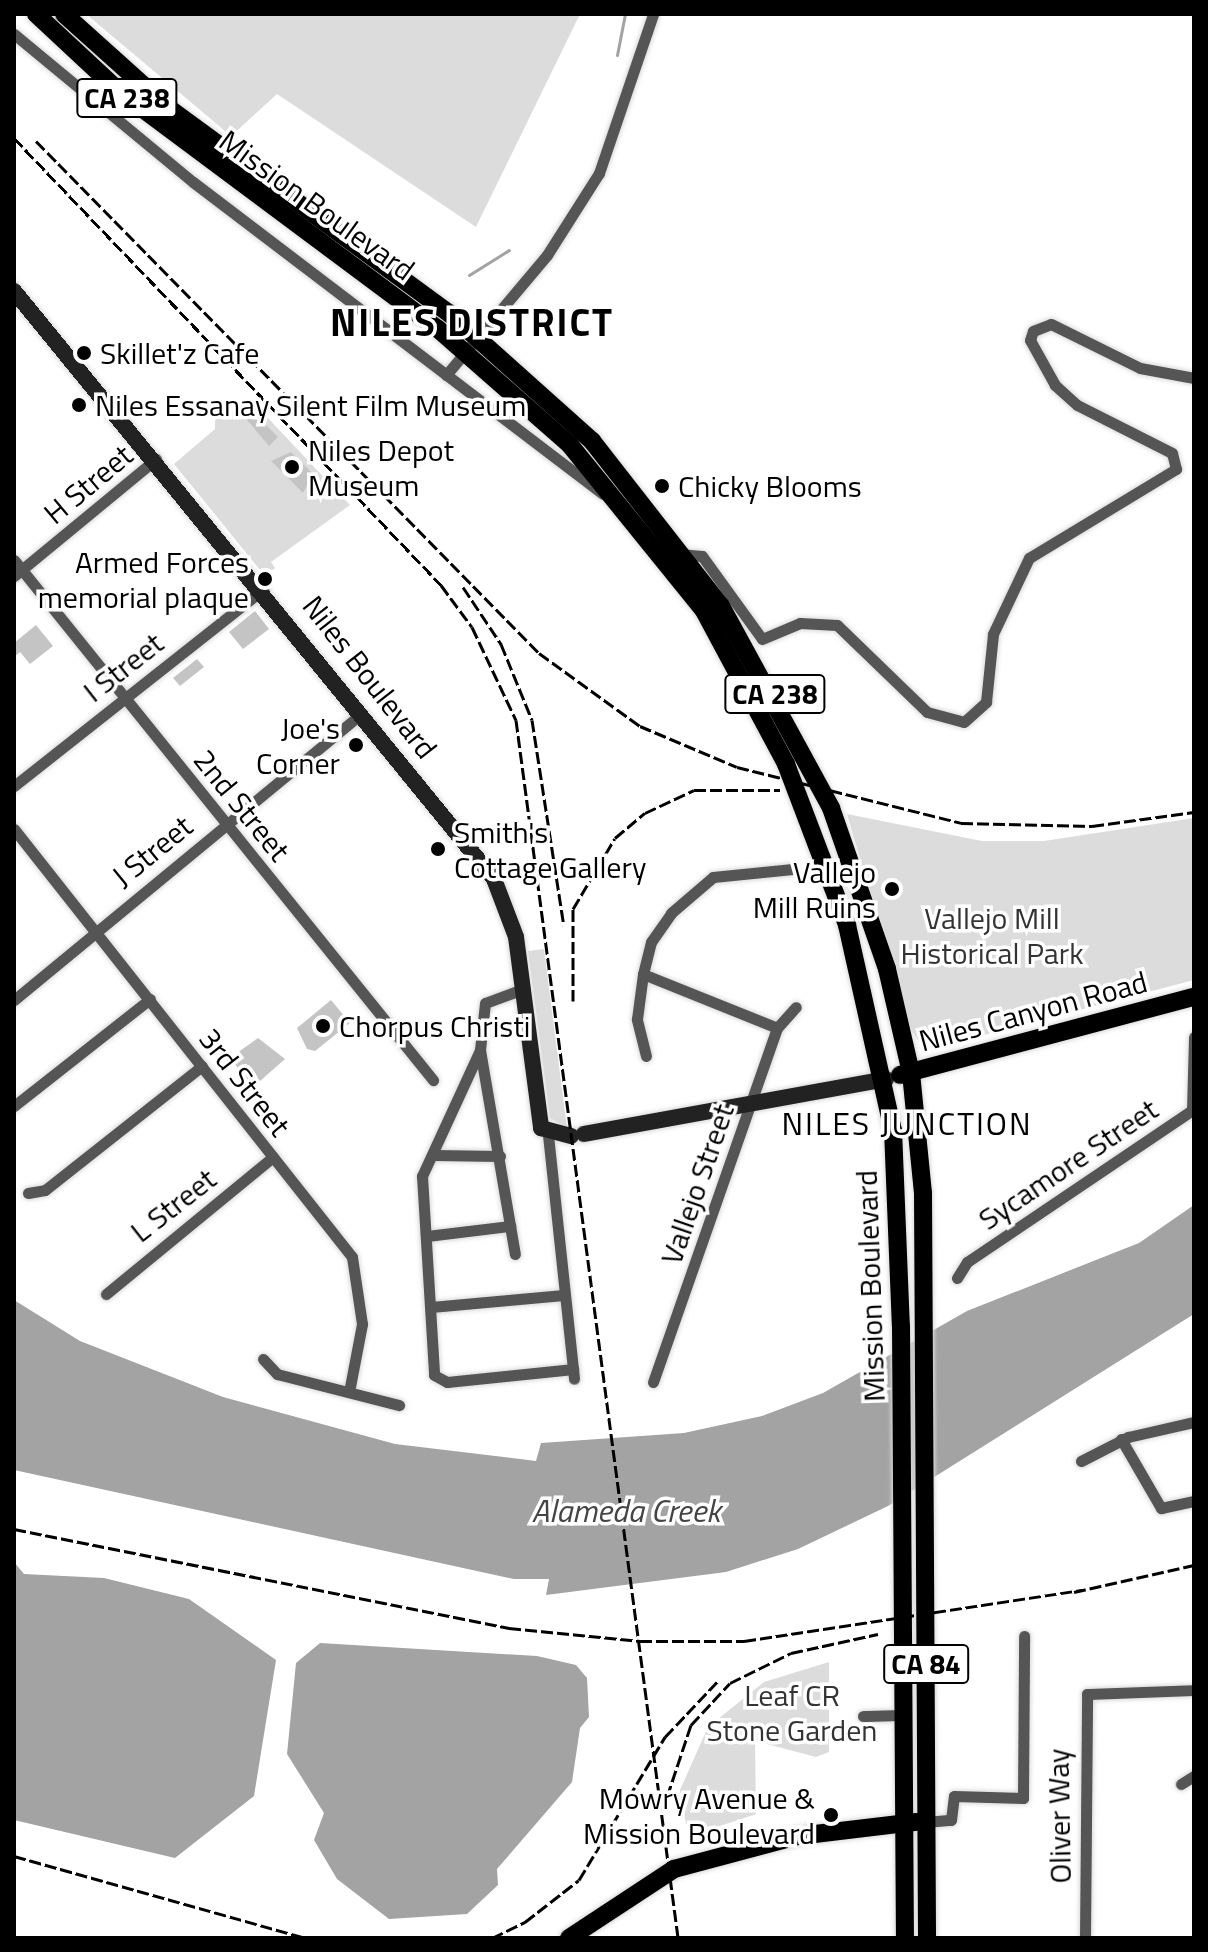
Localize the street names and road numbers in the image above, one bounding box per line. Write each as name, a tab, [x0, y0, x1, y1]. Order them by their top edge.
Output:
road number: CA 238	[75, 74, 179, 122]
street label: Mission Boulevard	[213, 122, 421, 288]
street label: H Street	[37, 437, 139, 531]
street label: Niles Boulevard	[295, 588, 445, 766]
street label: I Street	[76, 625, 170, 709]
road number: CA 238	[723, 670, 827, 718]
street label: 2nd Street	[186, 742, 298, 868]
street label: J Street	[105, 808, 199, 894]
street label: Niles Canyon Road	[915, 963, 1151, 1059]
street label: 3rd Street	[192, 1021, 298, 1143]
street label: Sycamore Street	[972, 1091, 1164, 1237]
street label: Vallejo Street	[653, 1099, 741, 1269]
street label: L Street	[123, 1161, 223, 1249]
street label: Mission Boulevard	[848, 1169, 892, 1403]
road number: CA 84	[882, 1640, 970, 1688]
street label: Oliver Way	[1040, 1748, 1078, 1884]

